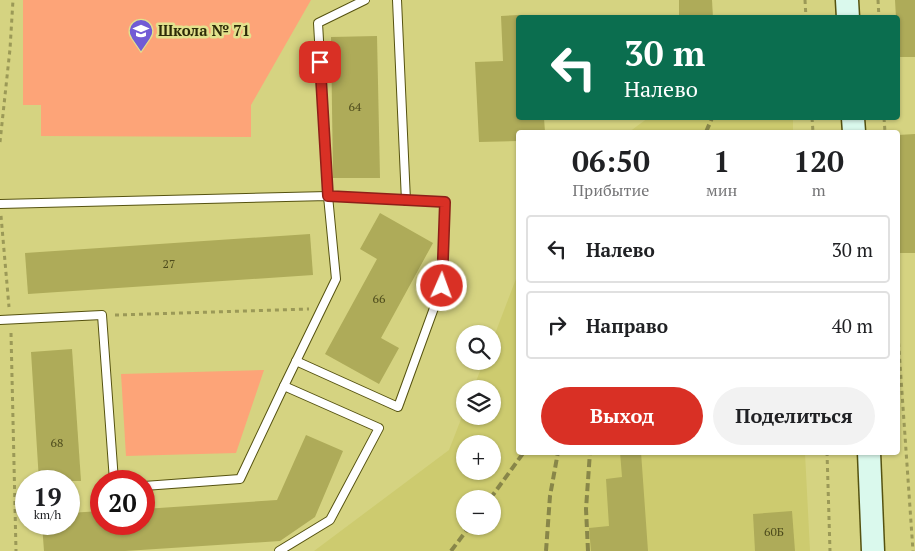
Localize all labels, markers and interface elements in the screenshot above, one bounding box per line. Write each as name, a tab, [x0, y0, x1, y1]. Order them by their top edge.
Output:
school or university icon: Школа № 71	[128, 18, 154, 52]
place label: Школа № 71	[158, 20, 250, 40]
text: 30 m	[624, 30, 705, 76]
icon: left	[541, 35, 606, 100]
pin	[299, 41, 341, 83]
icon: arrive	[306, 48, 334, 76]
text: Налево	[624, 74, 698, 103]
house number: 64	[349, 99, 362, 114]
text: 06:50	[572, 141, 650, 181]
text: 1	[713, 141, 730, 181]
text: 120	[793, 141, 844, 181]
text: Прибытие	[573, 179, 649, 201]
text: мин	[706, 179, 737, 201]
text: m	[812, 179, 826, 201]
icon: left	[543, 235, 571, 263]
text: Налево	[586, 237, 655, 262]
text: 30 m	[832, 237, 873, 262]
house number: 27	[163, 256, 175, 271]
position arrow	[415, 259, 467, 311]
house number: 66	[373, 291, 386, 306]
icon: right	[543, 311, 571, 339]
text: Направо	[586, 313, 668, 338]
text: 40 m	[832, 313, 873, 338]
map controls	[456, 325, 501, 535]
button: search	[456, 325, 501, 370]
button: layers	[456, 380, 501, 425]
button: Выход	[541, 387, 703, 445]
button: Поделиться	[713, 387, 875, 445]
house number: 68	[51, 435, 63, 450]
button: +	[456, 435, 501, 480]
speed limit sign: 20	[90, 470, 155, 535]
text: 19	[33, 480, 62, 513]
button: −	[456, 490, 501, 535]
text: km/h	[34, 507, 61, 522]
house number: 60Б	[764, 524, 784, 539]

